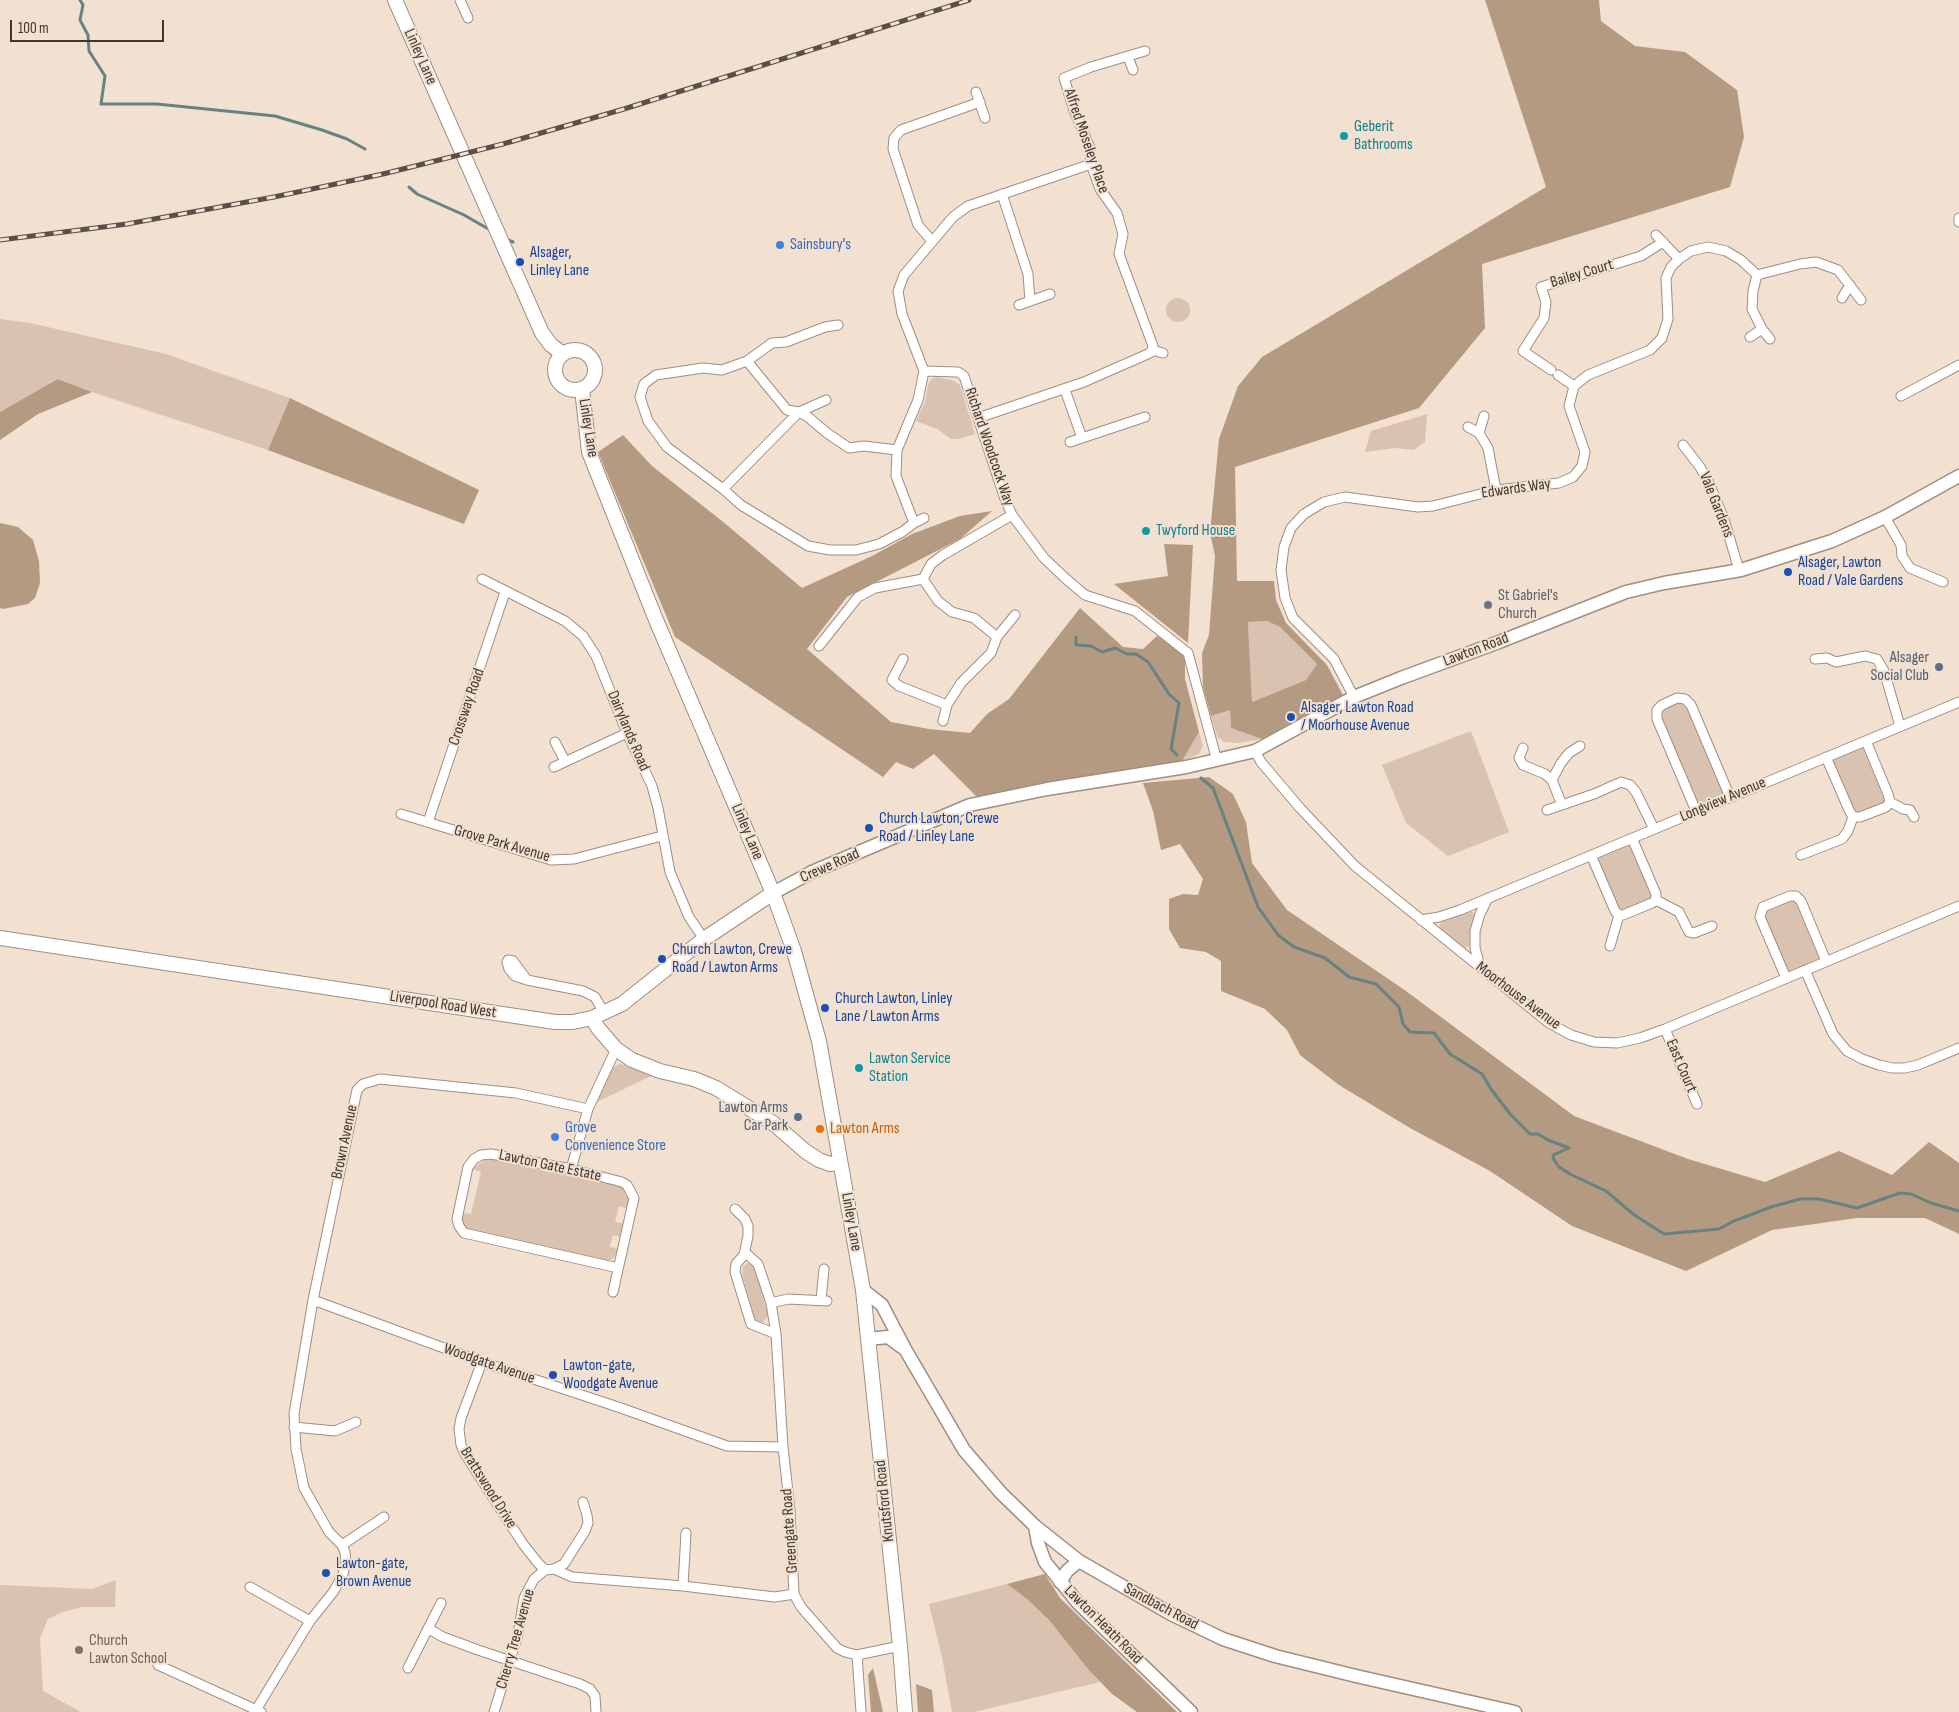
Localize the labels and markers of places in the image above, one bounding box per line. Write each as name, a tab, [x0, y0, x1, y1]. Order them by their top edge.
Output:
place label: Geberit Bathrooms	[1354, 117, 1413, 155]
marker: Geberit Bathrooms	[1338, 130, 1350, 142]
place label: Sainsbury's	[790, 235, 851, 255]
marker: Sainsbury's	[774, 239, 786, 251]
place label: Alsager, Linley Lane	[530, 243, 589, 281]
marker: Alsager, Linley Lane	[514, 256, 526, 268]
place label: Twyford House	[1156, 521, 1235, 541]
marker: Twyford House	[1140, 525, 1152, 537]
place label: Alsager, Lawton Road / Vale Gardens	[1798, 553, 1903, 591]
marker: Alsager, Lawton Road / Vale Gardens	[1782, 566, 1794, 578]
place label: St Gabriel's Church	[1498, 586, 1558, 624]
marker: St Gabriel's Church	[1482, 599, 1494, 611]
place label: Alsager Social Club	[1870, 648, 1929, 686]
marker: Alsager Social Club	[1933, 661, 1945, 673]
place label: Alsager, Lawton Road / Moorhouse Avenue	[1301, 698, 1414, 736]
marker: Alsager, Lawton Road / Moorhouse Avenue	[1285, 711, 1297, 723]
place label: Church Lawton, Crewe Road / Linley Lane	[879, 809, 999, 847]
marker: Church Lawton, Crewe Road / Linley Lane	[863, 822, 875, 834]
place label: Church Lawton, Crewe Road / Lawton Arms	[672, 940, 792, 978]
marker: Church Lawton, Crewe Road / Lawton Arms	[656, 953, 668, 965]
place label: Church Lawton, Linley Lane / Lawton Arms	[835, 989, 952, 1027]
marker: Church Lawton, Linley Lane / Lawton Arms	[819, 1002, 831, 1014]
place label: Lawton Service Station	[869, 1049, 951, 1087]
marker: Lawton Service Station	[853, 1062, 865, 1074]
place label: Lawton Arms Car Park	[718, 1098, 788, 1136]
marker: Lawton Arms Car Park	[792, 1111, 804, 1123]
place label: Grove Convenience Store	[565, 1118, 666, 1156]
place label: Lawton Arms	[830, 1119, 900, 1139]
marker: Lawton Arms	[814, 1123, 826, 1135]
marker: Grove Convenience Store	[549, 1131, 561, 1143]
place label: Lawton-gate, Woodgate Avenue	[563, 1356, 658, 1394]
marker: Lawton-gate, Woodgate Avenue	[547, 1369, 559, 1381]
place label: Lawton-gate, Brown Avenue	[336, 1554, 412, 1592]
marker: Lawton-gate, Brown Avenue	[320, 1567, 332, 1579]
place label: Church Lawton School	[89, 1631, 167, 1669]
marker: Church Lawton School	[73, 1644, 85, 1656]

